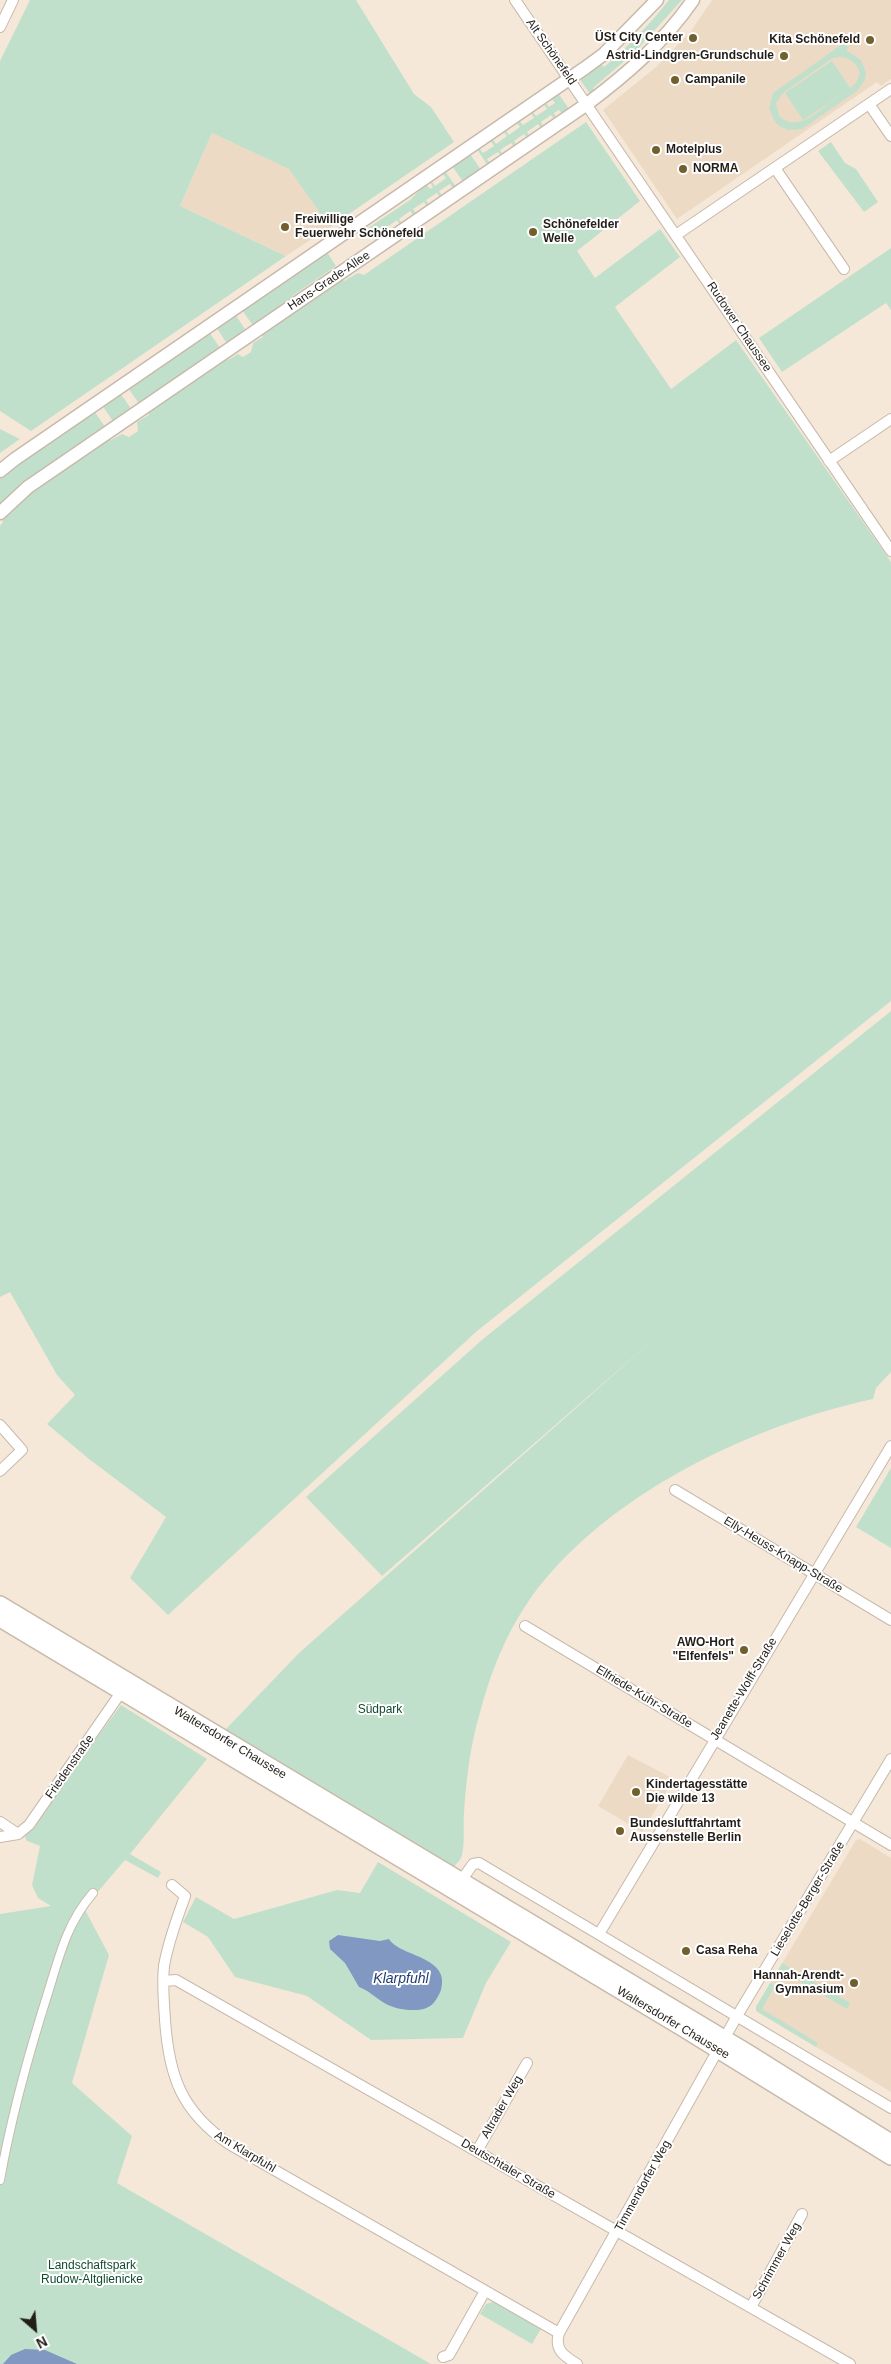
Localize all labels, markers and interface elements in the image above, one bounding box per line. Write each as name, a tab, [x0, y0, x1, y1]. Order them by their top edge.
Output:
street label: Alt Schönefeld	[523, 16, 579, 88]
place label: ÜSt City Center	[595, 31, 683, 45]
marker: ÜSt City Center	[687, 32, 699, 44]
place label: Kita Schönefeld	[769, 33, 860, 47]
marker: Kita Schönefeld	[864, 34, 876, 46]
place label: Astrid-Lindgren-Grundschule	[606, 49, 774, 63]
marker: Astrid-Lindgren-Grundschule	[778, 50, 790, 62]
place label: Campanile	[685, 73, 746, 87]
marker: Campanile	[669, 74, 681, 86]
place label: Motelplus	[666, 143, 722, 157]
marker: Motelplus	[650, 144, 662, 156]
place label: NORMA	[693, 162, 738, 176]
marker: NORMA	[677, 163, 689, 175]
place label: Freiwillige Feuerwehr Schönefeld	[295, 213, 424, 241]
place label: Schönefelder Welle	[543, 218, 619, 246]
marker: Freiwillige Feuerwehr Schönefeld	[279, 221, 291, 233]
marker: Schönefelder Welle	[527, 226, 539, 238]
street label: Hans-Grade-Allee	[285, 248, 373, 314]
street label: Rudower Chaussee	[704, 279, 774, 375]
street label: Elly-Heuss-Knapp-Straße	[721, 1514, 845, 1596]
street label: Jeanette-Wolff-Straße	[708, 1635, 780, 1743]
place label: AWO-Hort "Elfenfels"	[673, 1636, 734, 1664]
marker: AWO-Hort "Elfenfels"	[738, 1644, 750, 1656]
street label: Elfriede-Kuhr-Straße	[593, 1662, 695, 1732]
park label: Südpark	[358, 1703, 402, 1717]
street label: Waltersdorfer Chaussee	[171, 1704, 289, 1782]
street label: Friedenstraße	[43, 1732, 97, 1802]
place label: Kindertagesstätte Die wilde 13	[646, 1778, 747, 1806]
marker: Kindertagesstätte Die wilde 13	[630, 1786, 642, 1798]
place label: Bundesluftfahrtamt Aussenstelle Berlin	[630, 1817, 741, 1845]
marker: Bundesluftfahrtamt Aussenstelle Berlin	[614, 1825, 626, 1837]
street label: Lieselotte-Berger-Straße	[768, 1839, 848, 1959]
place label: Casa Reha	[696, 1944, 757, 1958]
marker: Casa Reha	[680, 1945, 692, 1957]
place label: Hannah-Arendt- Gymnasium	[753, 1969, 844, 1997]
water label: Klarpfuhl	[373, 1971, 429, 1987]
marker: Hannah-Arendt- Gymnasium	[848, 1977, 860, 1989]
street label: Waltersdorfer Chaussee	[614, 1984, 732, 2062]
street label: Altrader Weg	[478, 2073, 526, 2141]
street label: Am Klarpfuhl	[212, 2128, 278, 2176]
street label: Deutschtaler Straße	[458, 2136, 558, 2202]
street label: Timmendorfer Weg	[612, 2138, 674, 2234]
street label: Schrimmer Weg	[750, 2220, 804, 2302]
park label: Landschaftspark Rudow-Altglienicke	[41, 2259, 143, 2287]
north arrow	[10, 2304, 60, 2354]
text: N	[34, 2333, 50, 2352]

